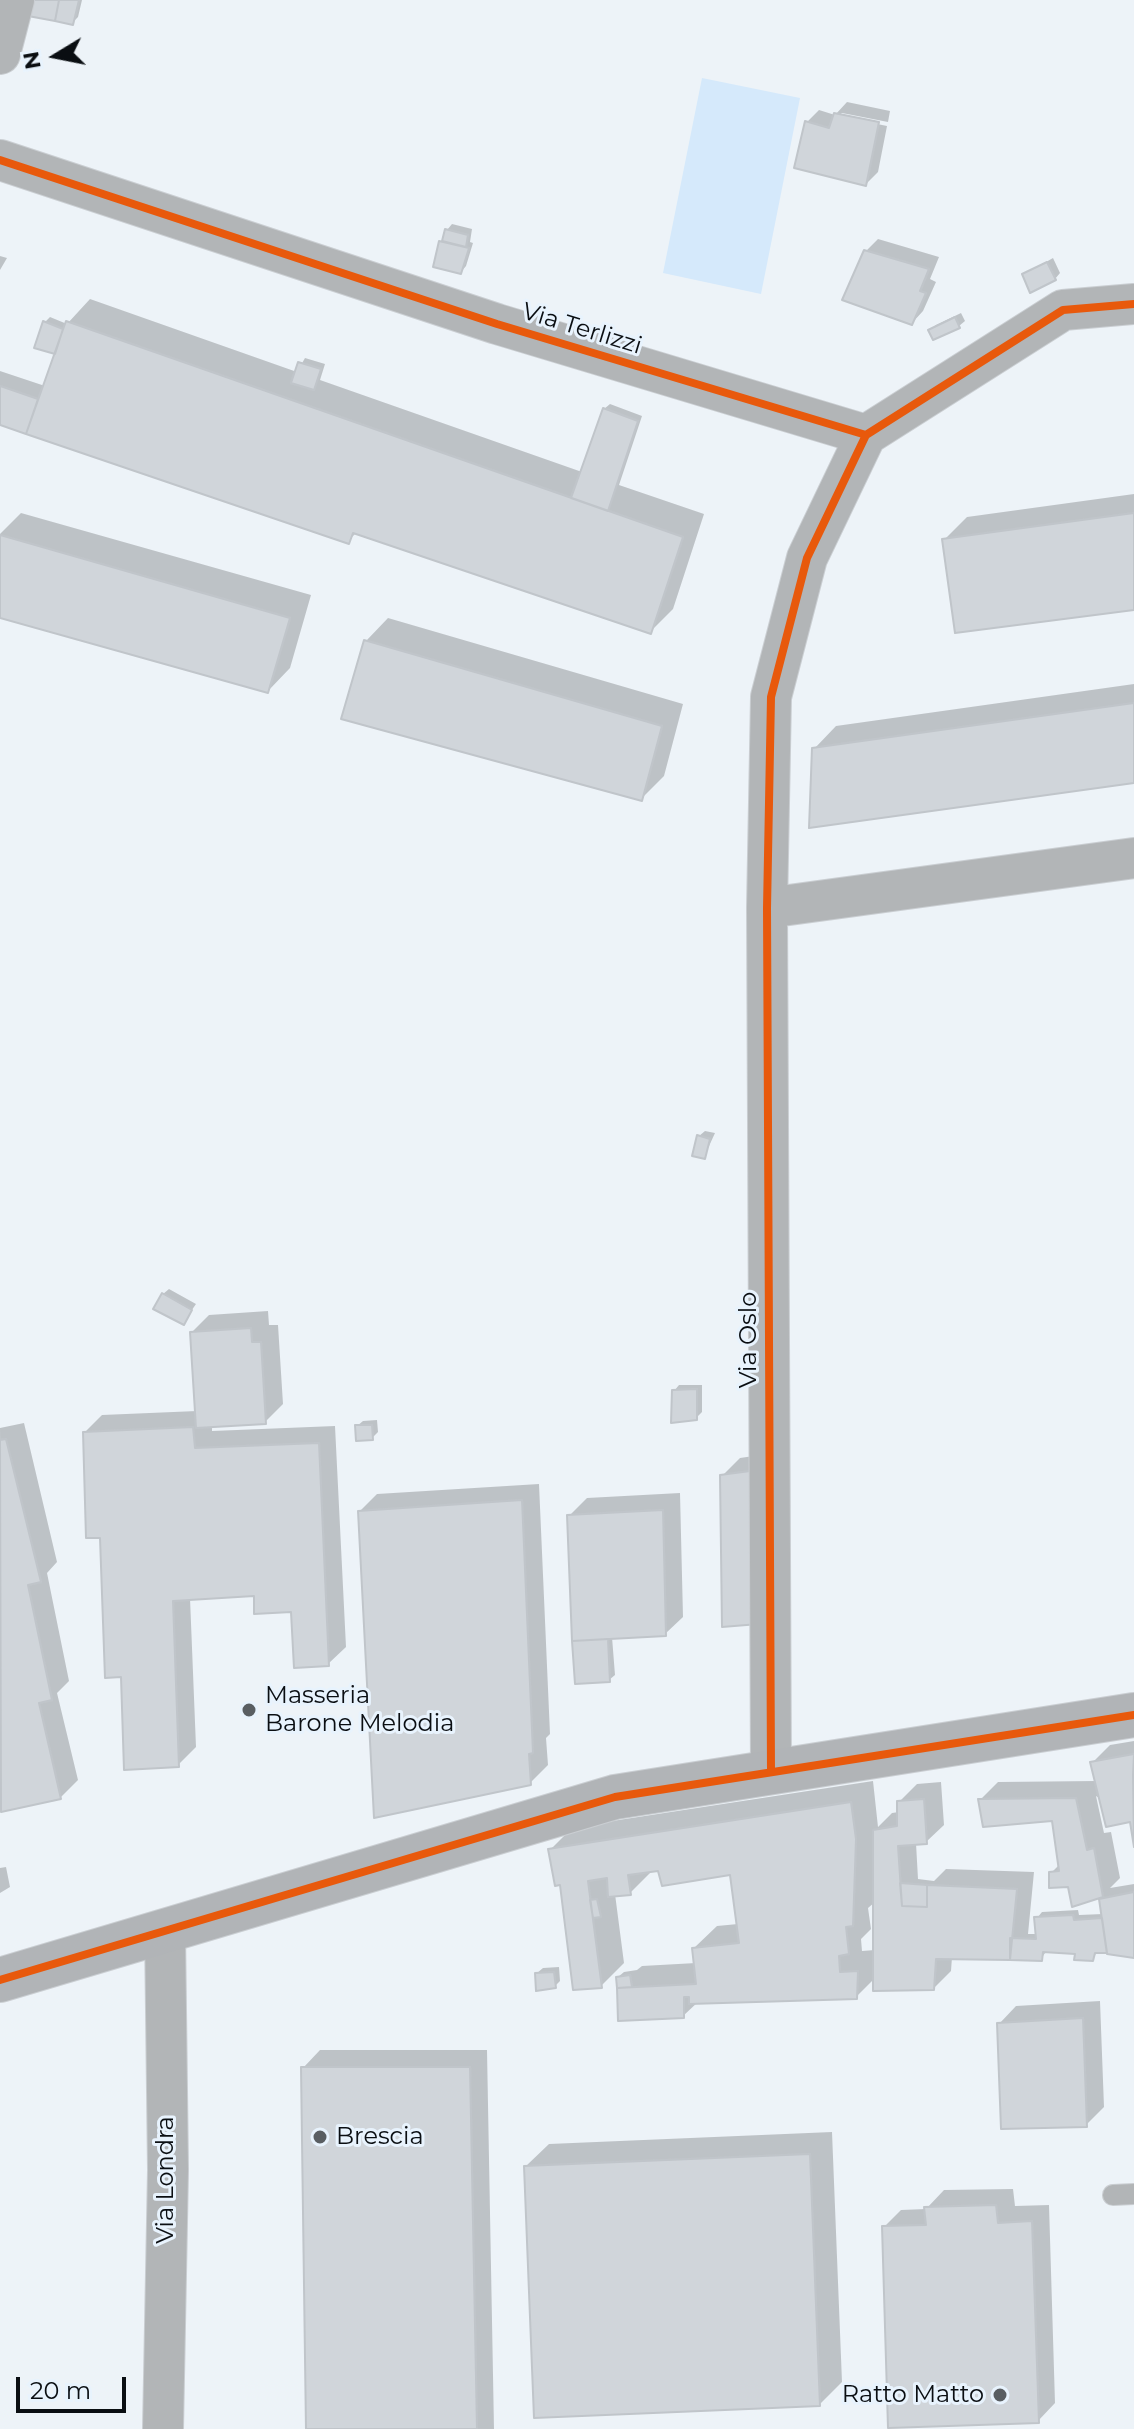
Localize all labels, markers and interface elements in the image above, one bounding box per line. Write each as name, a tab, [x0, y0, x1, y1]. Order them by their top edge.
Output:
north arrow	[16, 16, 96, 96]
text: N	[17, 49, 47, 71]
street label: Via Terlizzi	[519, 297, 645, 361]
street label: Via Oslo	[735, 1292, 763, 1388]
place label: Masseria Barone Melodia	[265, 1682, 454, 1738]
marker: Masseria Barone Melodia	[240, 1701, 258, 1719]
street label: Via Londra	[152, 2116, 180, 2244]
place label: Brescia	[336, 2123, 424, 2151]
marker: Brescia	[311, 2128, 329, 2146]
scale bar	[20, 2361, 130, 2411]
text: 20 m	[30, 2376, 91, 2405]
place label: Ratto Matto	[842, 2381, 984, 2409]
marker: Ratto Matto	[991, 2386, 1009, 2404]

